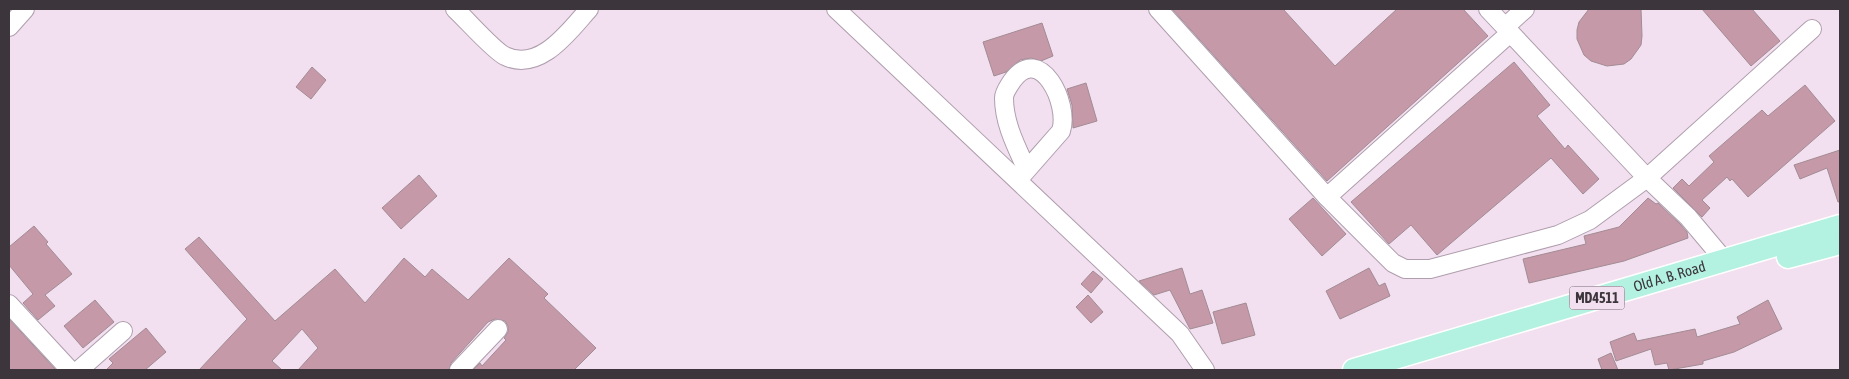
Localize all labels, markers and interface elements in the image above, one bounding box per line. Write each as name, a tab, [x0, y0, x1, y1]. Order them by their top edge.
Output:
street label: Old A. B. Road	[1631, 257, 1707, 295]
road number: MD4511	[1570, 286, 1624, 310]

